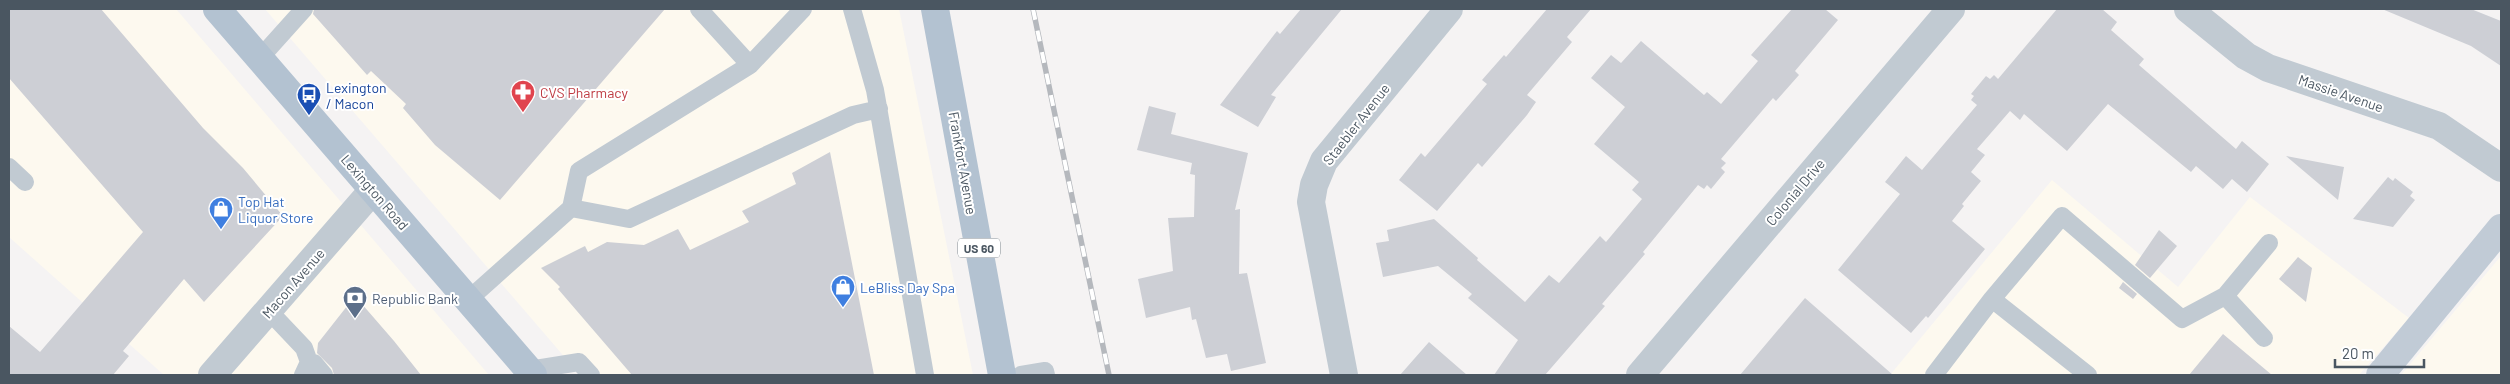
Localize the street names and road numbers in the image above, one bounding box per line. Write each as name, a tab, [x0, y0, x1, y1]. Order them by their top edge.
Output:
street label: Massie Avenue	[2296, 71, 2386, 115]
street label: Staebler Avenue	[1319, 80, 1393, 168]
street label: Frankfort Avenue	[946, 110, 980, 216]
street label: Lexington Road	[338, 151, 412, 233]
street label: Colonial Drive	[1762, 155, 1828, 229]
road number: US 60	[958, 238, 1000, 258]
street label: Macon Avenue	[258, 245, 328, 321]

